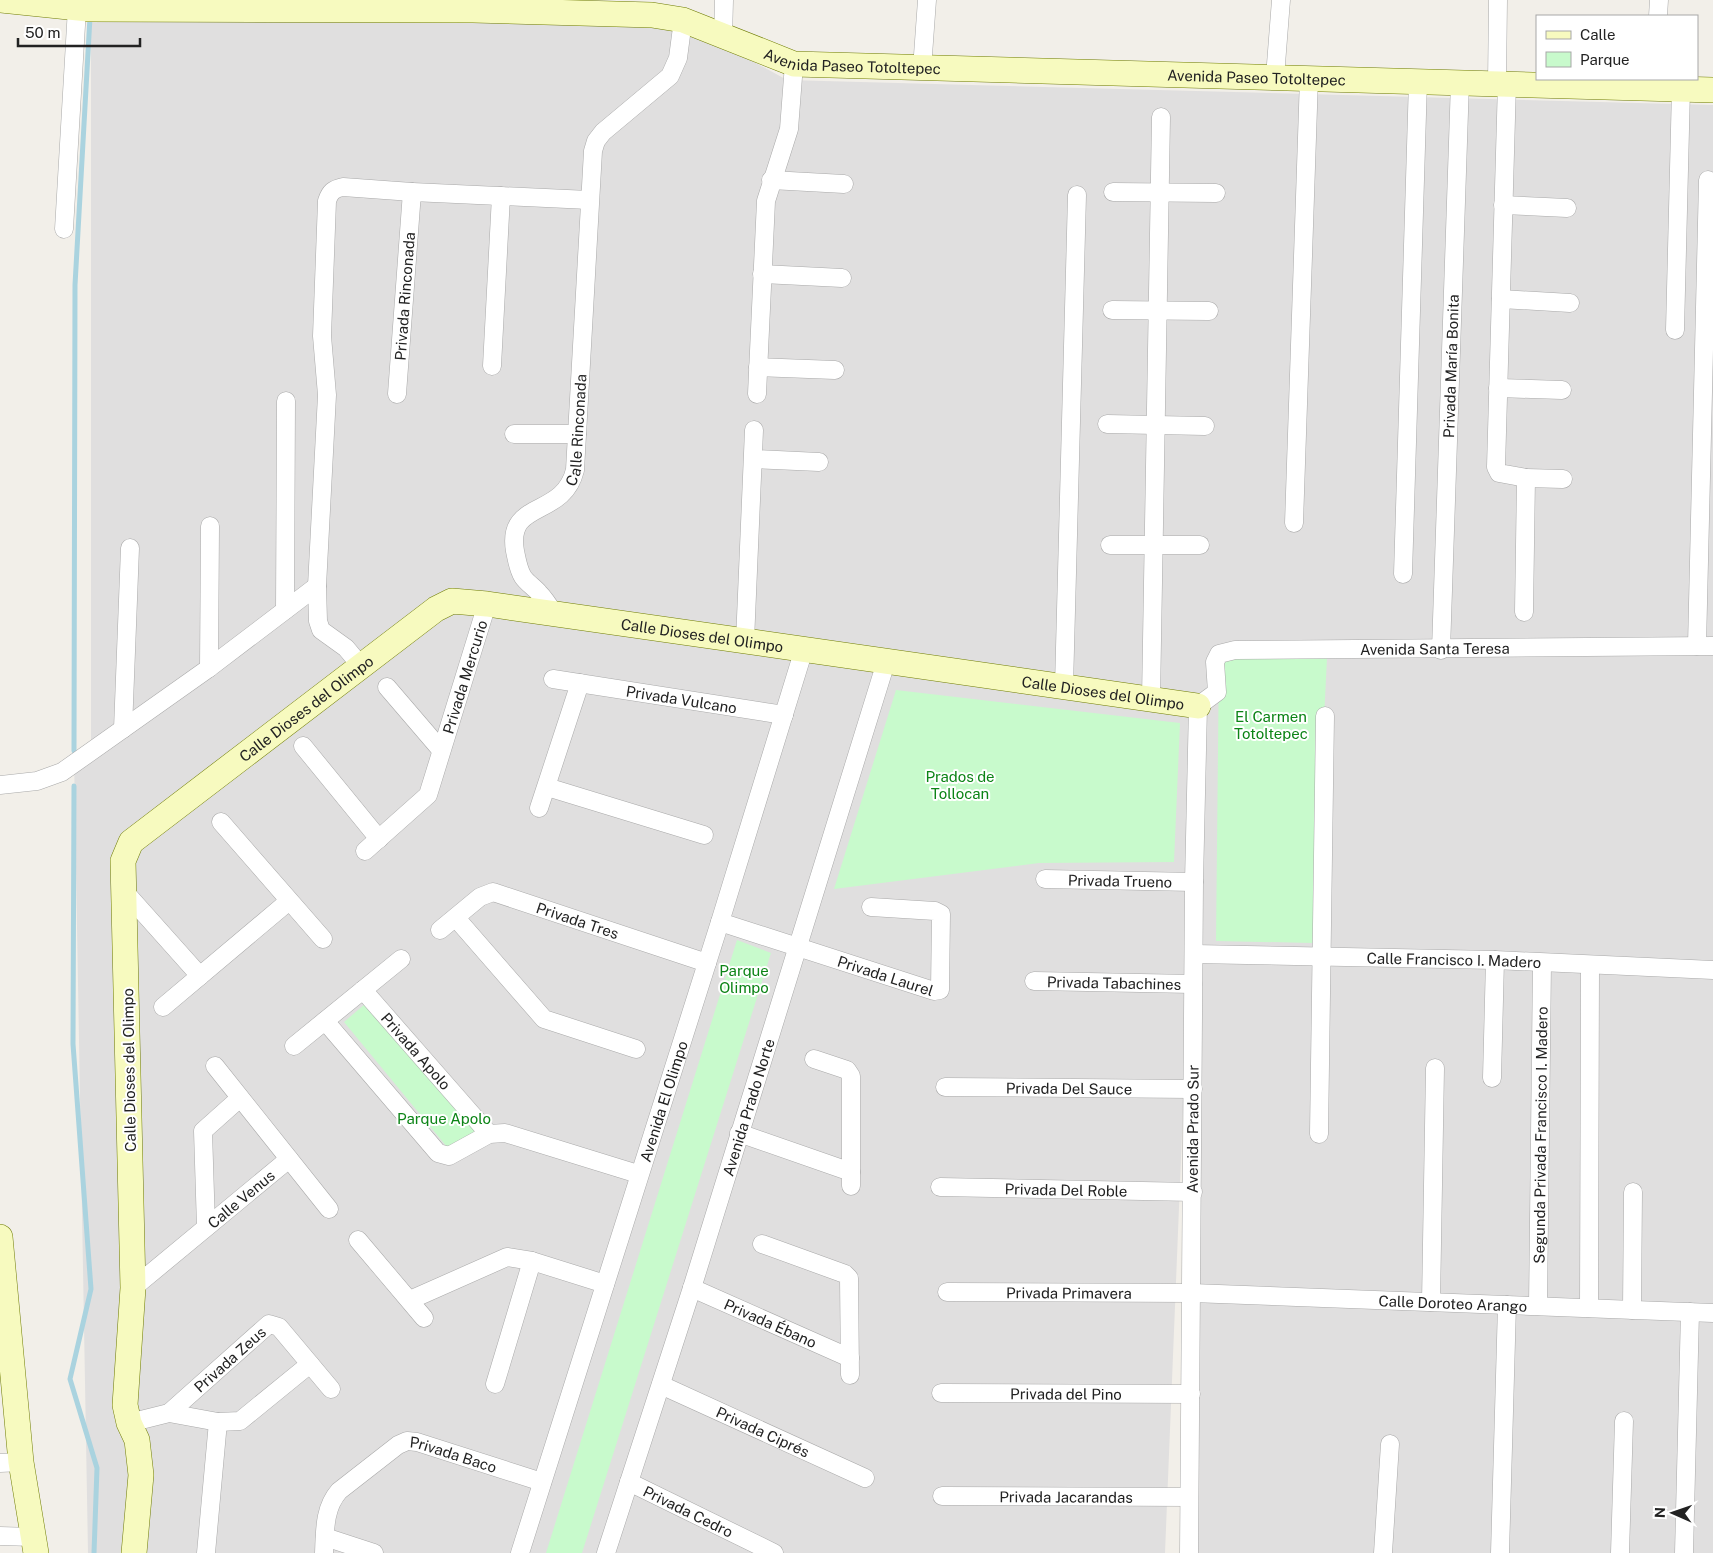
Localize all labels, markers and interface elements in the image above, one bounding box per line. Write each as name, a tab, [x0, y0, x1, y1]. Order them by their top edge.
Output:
scale bar	[18, 15, 140, 47]
legend	[1536, 15, 1698, 80]
text: 50 m	[25, 24, 60, 41]
text: Calle	[1580, 26, 1616, 43]
street label: Avenida Paseo Totoltepec	[761, 44, 941, 77]
text: Parque	[1580, 51, 1630, 68]
street label: Avenida Paseo Totoltepec	[1167, 66, 1346, 88]
street label: Privada Rinconada	[391, 231, 418, 361]
street label: Privada María Bonita	[1440, 294, 1461, 438]
street label: Calle Rinconada	[561, 373, 589, 489]
street label: Calle Dioses del Olimpo	[620, 615, 785, 655]
street label: Privada Mercurio	[439, 618, 490, 736]
street label: Avenida Santa Teresa	[1360, 639, 1510, 657]
street label: Calle Dioses del Olimpo	[236, 652, 376, 765]
street label: Calle Dioses del Olimpo	[1021, 672, 1185, 712]
street label: Privada Vulcano	[625, 682, 738, 716]
park label: El Carmen Totoltepec	[1234, 708, 1308, 742]
park label: Prados de Tollocan	[925, 768, 995, 802]
street label: Privada Trueno	[1068, 871, 1172, 890]
street label: Privada Tres	[534, 898, 621, 942]
street label: Calle Francisco I. Madero	[1367, 949, 1542, 971]
street label: Privada Laurel	[835, 952, 936, 999]
park label: Parque Olimpo	[719, 962, 769, 996]
street label: Privada Tabachines	[1047, 973, 1181, 992]
street label: Calle Dioses del Olimpo	[119, 988, 139, 1152]
street label: Segunda Privada Francisco I. Madero	[1530, 1006, 1550, 1264]
street label: Privada Apolo	[378, 1009, 455, 1093]
street label: Avenida Prado Norte	[719, 1036, 777, 1178]
street label: Avenida El Olimpo	[636, 1039, 690, 1164]
street label: Avenida Prado Sur	[1183, 1065, 1201, 1193]
street label: Privada Del Sauce	[1006, 1079, 1132, 1097]
park label: Parque Apolo	[397, 1110, 491, 1127]
street label: Calle Venus	[204, 1166, 278, 1231]
street label: Privada Del Roble	[1004, 1180, 1128, 1199]
street label: Privada Primavera	[1006, 1284, 1132, 1301]
street label: Calle Doroteo Arango	[1378, 1292, 1527, 1314]
street label: Privada Ébano	[722, 1295, 819, 1351]
street label: Privada Zeus	[190, 1323, 269, 1395]
street label: Privada del Pino	[1010, 1385, 1122, 1402]
street label: Privada Ciprés	[714, 1403, 812, 1460]
street label: Privada Baco	[409, 1433, 499, 1476]
street label: Privada Cedro	[641, 1482, 736, 1540]
street label: Privada Jacarandas	[999, 1488, 1133, 1505]
north arrow	[1648, 1488, 1698, 1538]
text: N	[1652, 1507, 1668, 1518]

